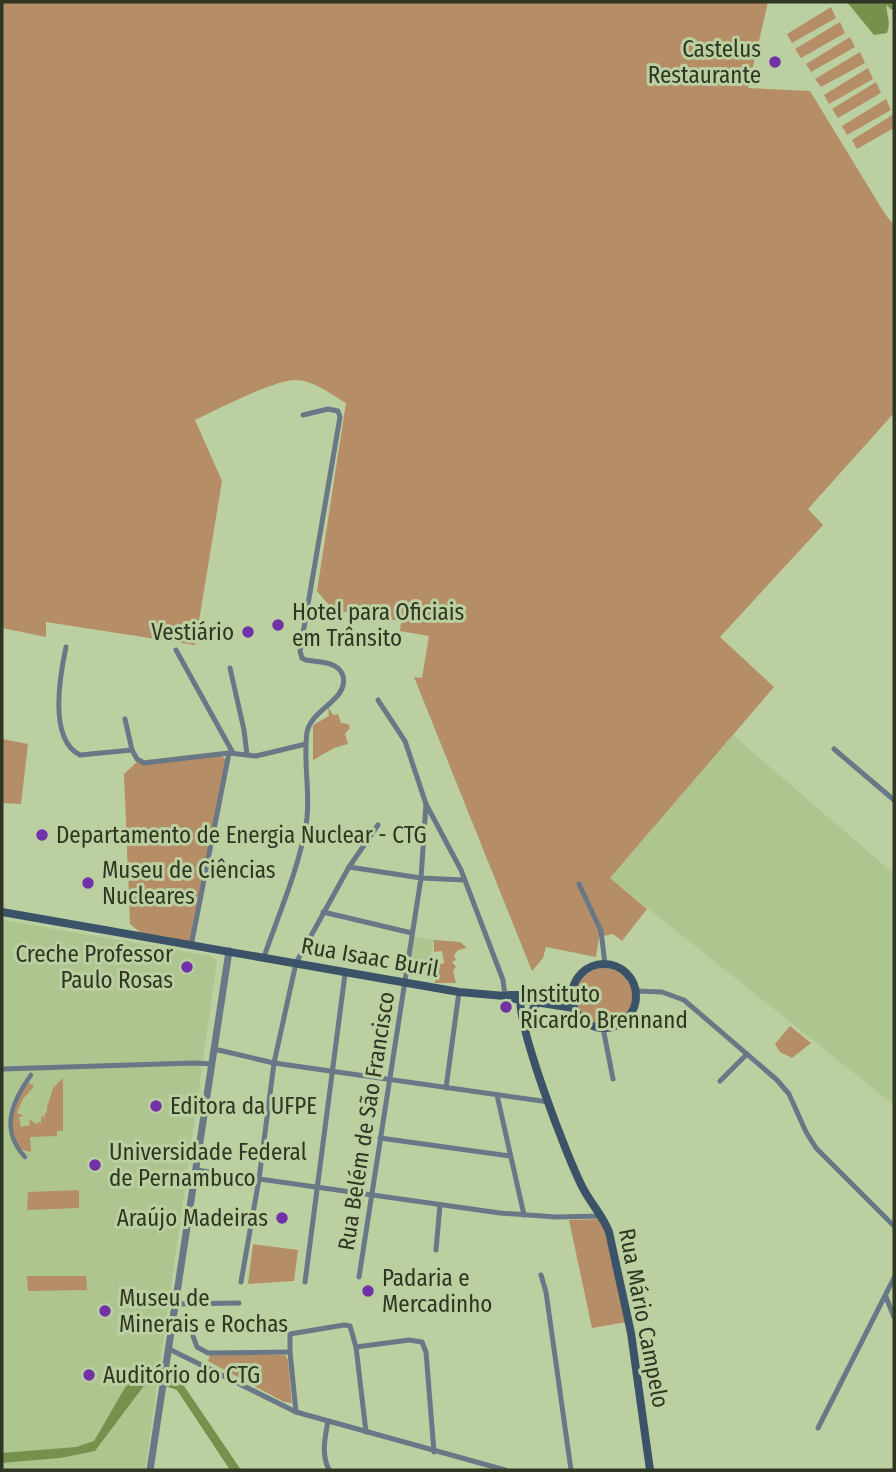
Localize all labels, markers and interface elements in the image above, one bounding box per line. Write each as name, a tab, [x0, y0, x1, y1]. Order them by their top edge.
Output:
place label: Castelus Restaurante	[648, 35, 761, 89]
marker: Castelus Restaurante	[767, 54, 783, 70]
place label: Hotel para Oficiais em Trânsito	[292, 598, 465, 652]
marker: Hotel para Oficiais em Trânsito	[270, 617, 286, 633]
place label: Vestiário	[151, 618, 234, 646]
marker: Vestiário	[240, 624, 256, 640]
place label: Departamento de Energia Nuclear - CTG	[56, 821, 427, 849]
marker: Departamento de Energia Nuclear - CTG	[34, 827, 50, 843]
place label: Museu de Ciências Nucleares	[102, 856, 276, 910]
marker: Museu de Ciências Nucleares	[80, 875, 96, 891]
street label: Rua Isaac Buril	[299, 931, 441, 983]
place label: Creche Professor Paulo Rosas	[15, 940, 173, 994]
marker: Creche Professor Paulo Rosas	[179, 959, 195, 975]
place label: Instituto Ricardo Brennand	[520, 980, 688, 1034]
street label: Rua Belém de São Francisco	[332, 990, 400, 1252]
marker: Instituto Ricardo Brennand	[498, 999, 514, 1015]
place label: Editora da UFPE	[170, 1092, 317, 1120]
marker: Editora da UFPE	[148, 1098, 164, 1114]
place label: Universidade Federal de Pernambuco	[109, 1138, 307, 1192]
marker: Universidade Federal de Pernambuco	[87, 1157, 103, 1173]
place label: Araújo Madeiras	[117, 1204, 268, 1232]
marker: Araújo Madeiras	[274, 1210, 290, 1226]
street label: Rua Mário Campelo	[613, 1226, 675, 1410]
place label: Padaria e Mercadinho	[382, 1264, 492, 1318]
marker: Padaria e Mercadinho	[360, 1283, 376, 1299]
place label: Museu de Minerais e Rochas	[119, 1284, 288, 1338]
marker: Museu de Minerais e Rochas	[97, 1303, 113, 1319]
place label: Auditório do CTG	[103, 1361, 260, 1389]
marker: Auditório do CTG	[81, 1367, 97, 1383]

